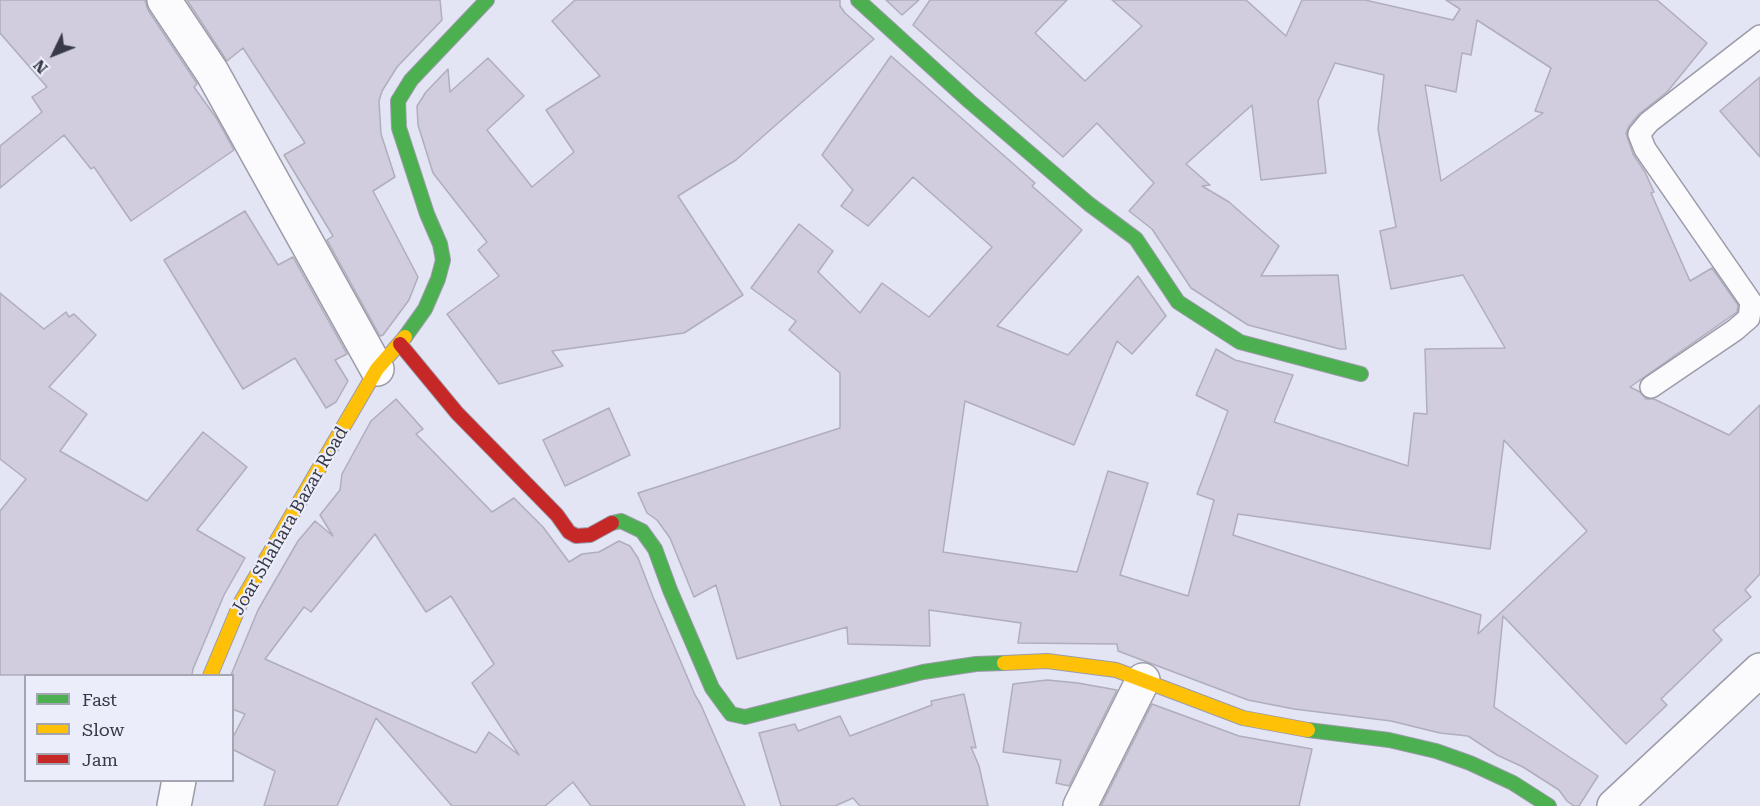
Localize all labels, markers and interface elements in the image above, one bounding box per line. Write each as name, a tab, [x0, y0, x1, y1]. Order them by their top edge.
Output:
north arrow	[24, 24, 84, 84]
text: N	[29, 56, 52, 78]
street label: Joar Shahara Bazar Road	[227, 423, 353, 619]
legend	[24, 674, 234, 782]
text: Fast	[82, 689, 117, 710]
text: Slow	[82, 719, 124, 740]
text: Jam	[82, 749, 118, 770]

